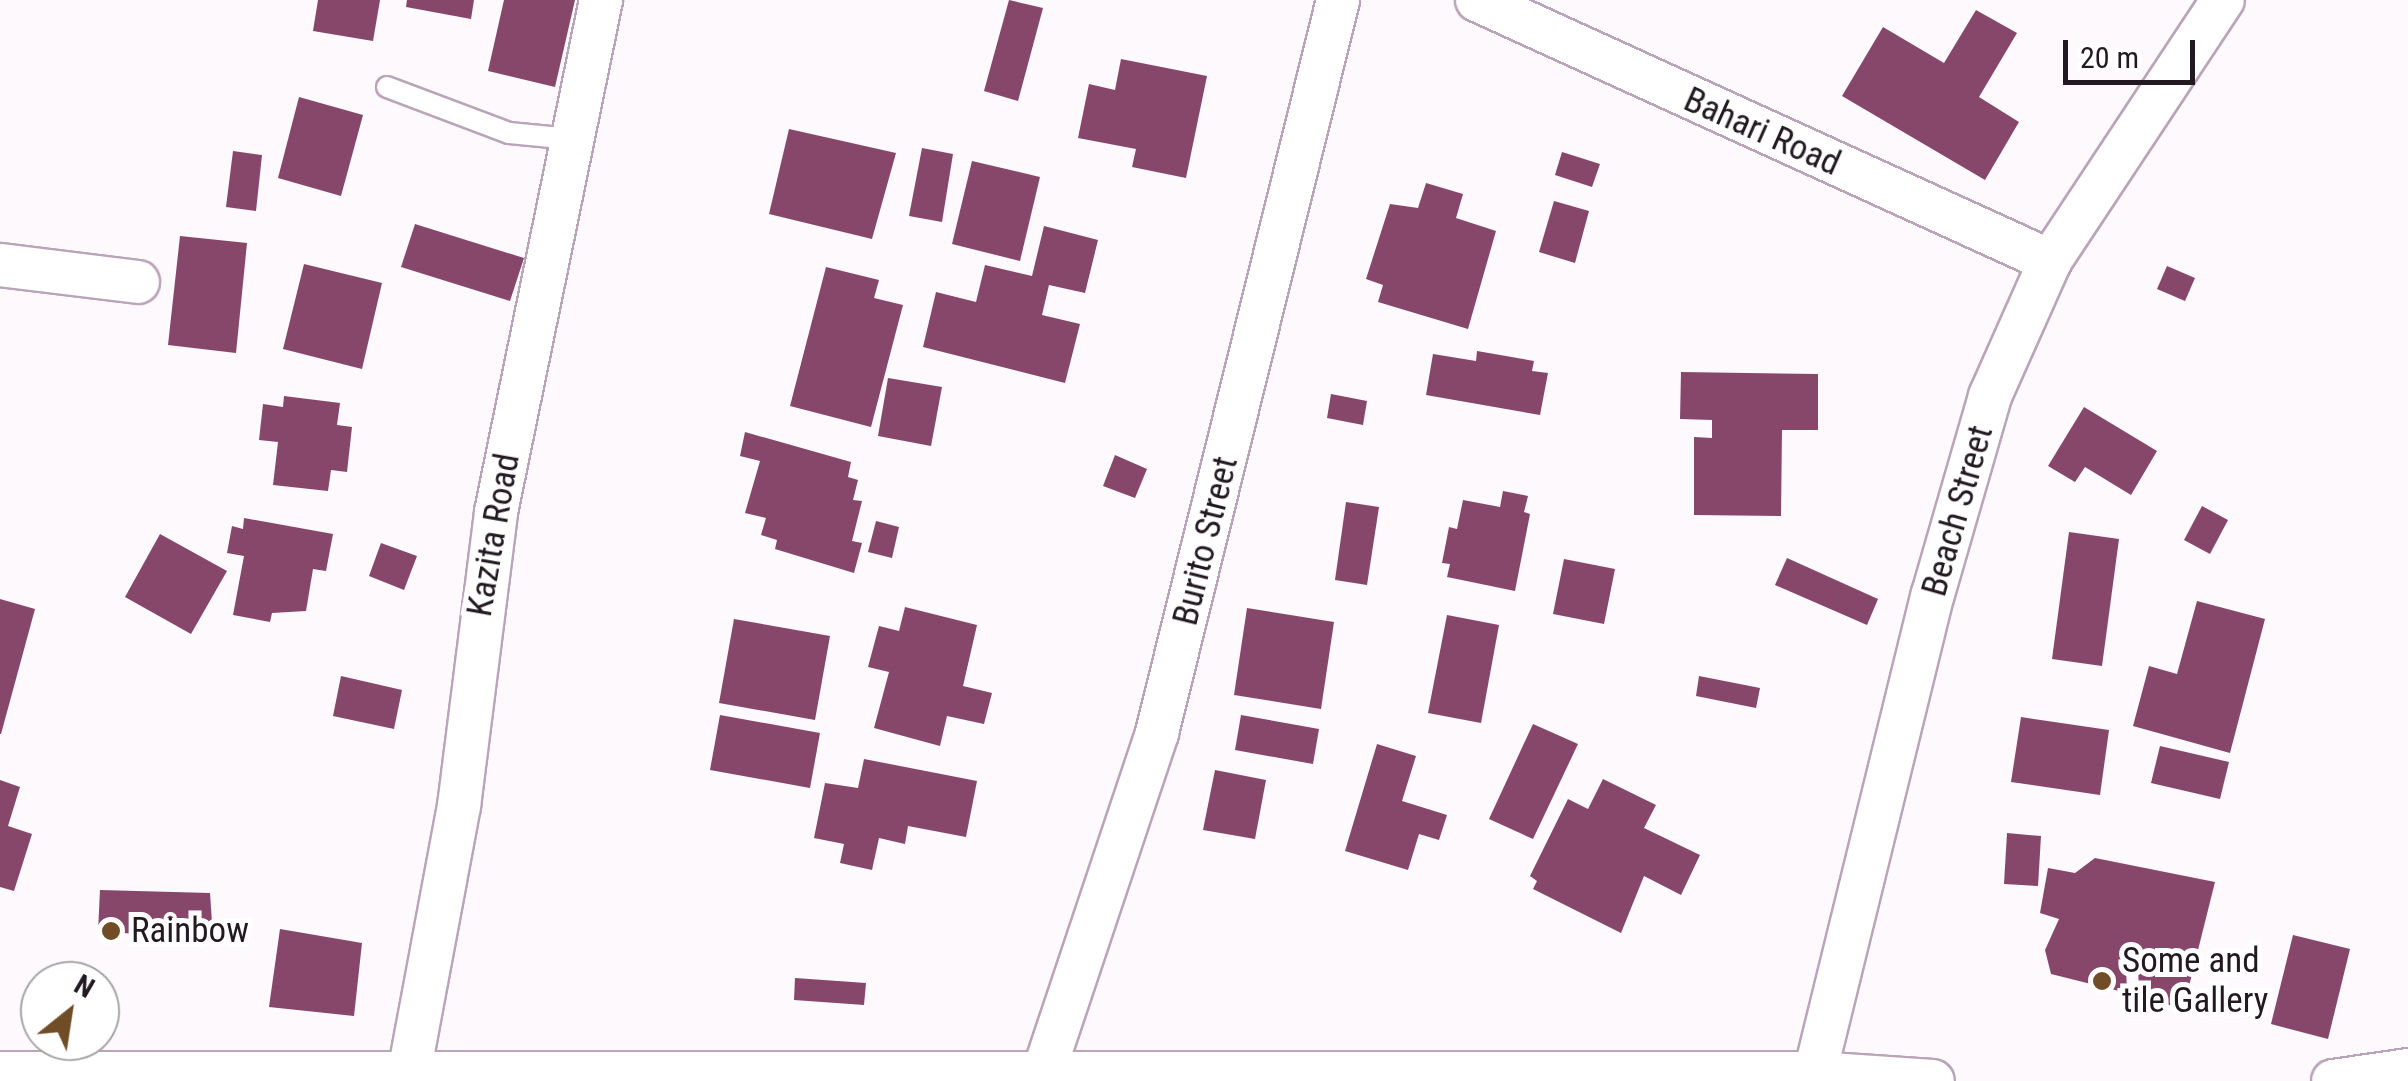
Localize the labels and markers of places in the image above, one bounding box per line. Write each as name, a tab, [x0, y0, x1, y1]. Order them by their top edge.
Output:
place label: Rainbow	[131, 910, 249, 952]
marker: Rainbow	[100, 920, 122, 942]
place label: Some and tile Gallery	[2122, 940, 2268, 1022]
marker: Some and tile Gallery	[2091, 970, 2113, 992]

